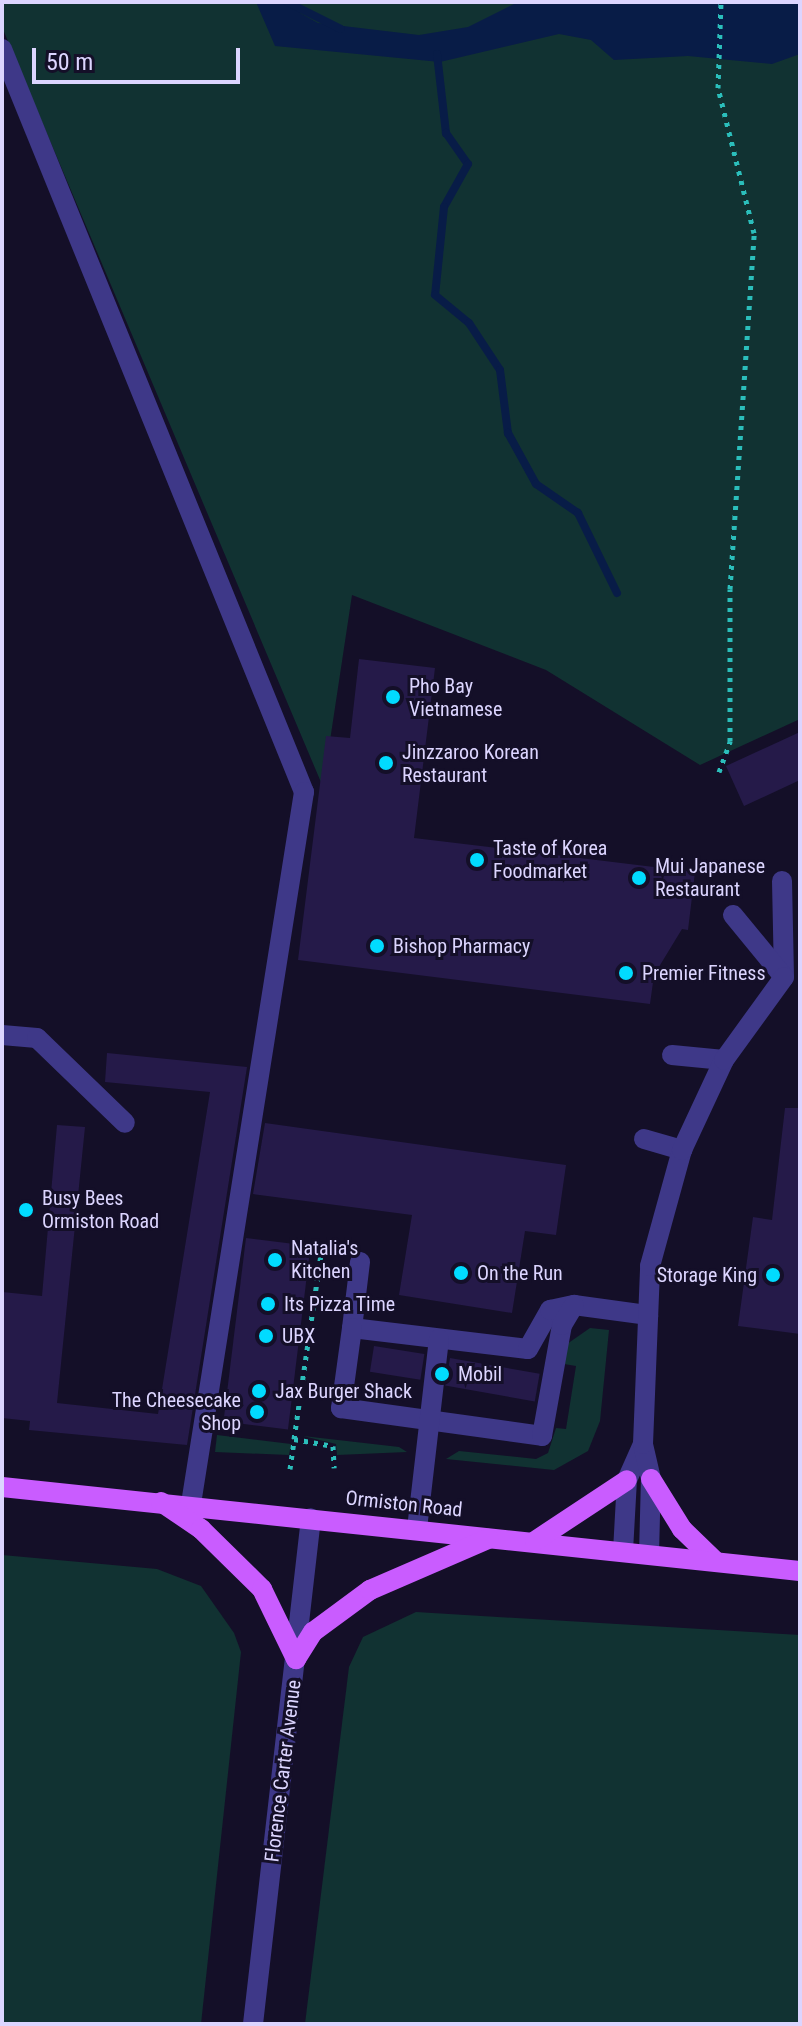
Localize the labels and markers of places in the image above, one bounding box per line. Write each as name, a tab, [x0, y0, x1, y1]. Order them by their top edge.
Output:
place label: Pho Bay Vietnamese	[409, 674, 502, 721]
marker: Pho Bay Vietnamese	[384, 688, 402, 706]
place label: Jinzzaroo Korean Restaurant	[402, 740, 539, 787]
marker: Jinzzaroo Korean Restaurant	[377, 754, 395, 772]
place label: Taste of Korea Foodmarket	[493, 836, 607, 883]
marker: Taste of Korea Foodmarket	[468, 851, 486, 869]
place label: Mui Japanese Restaurant	[655, 854, 765, 901]
marker: Mui Japanese Restaurant	[630, 869, 648, 887]
place label: Bishop Pharmacy	[393, 934, 530, 958]
marker: Bishop Pharmacy	[368, 937, 386, 955]
place label: Premier Fitness	[642, 961, 766, 985]
marker: Premier Fitness	[617, 964, 635, 982]
place label: Busy Bees Ormiston Road	[42, 1186, 159, 1233]
marker: Busy Bees Ormiston Road	[17, 1201, 35, 1219]
place label: Natalia's Kitchen	[291, 1236, 358, 1283]
marker: Natalia's Kitchen	[266, 1251, 284, 1269]
place label: On the Run	[477, 1261, 563, 1285]
place label: Storage King	[657, 1263, 757, 1287]
marker: On the Run	[452, 1264, 470, 1282]
marker: Storage King	[764, 1266, 782, 1284]
place label: Its Pizza Time	[284, 1292, 395, 1316]
marker: Its Pizza Time	[259, 1295, 277, 1313]
place label: UBX	[282, 1324, 315, 1348]
marker: UBX	[257, 1327, 275, 1345]
place label: Mobil	[458, 1362, 502, 1386]
marker: Mobil	[433, 1365, 451, 1383]
place label: Jax Burger Shack	[275, 1379, 412, 1403]
marker: Jax Burger Shack	[250, 1382, 268, 1400]
place label: The Cheesecake Shop	[112, 1388, 241, 1435]
marker: The Cheesecake Shop	[248, 1403, 266, 1421]

